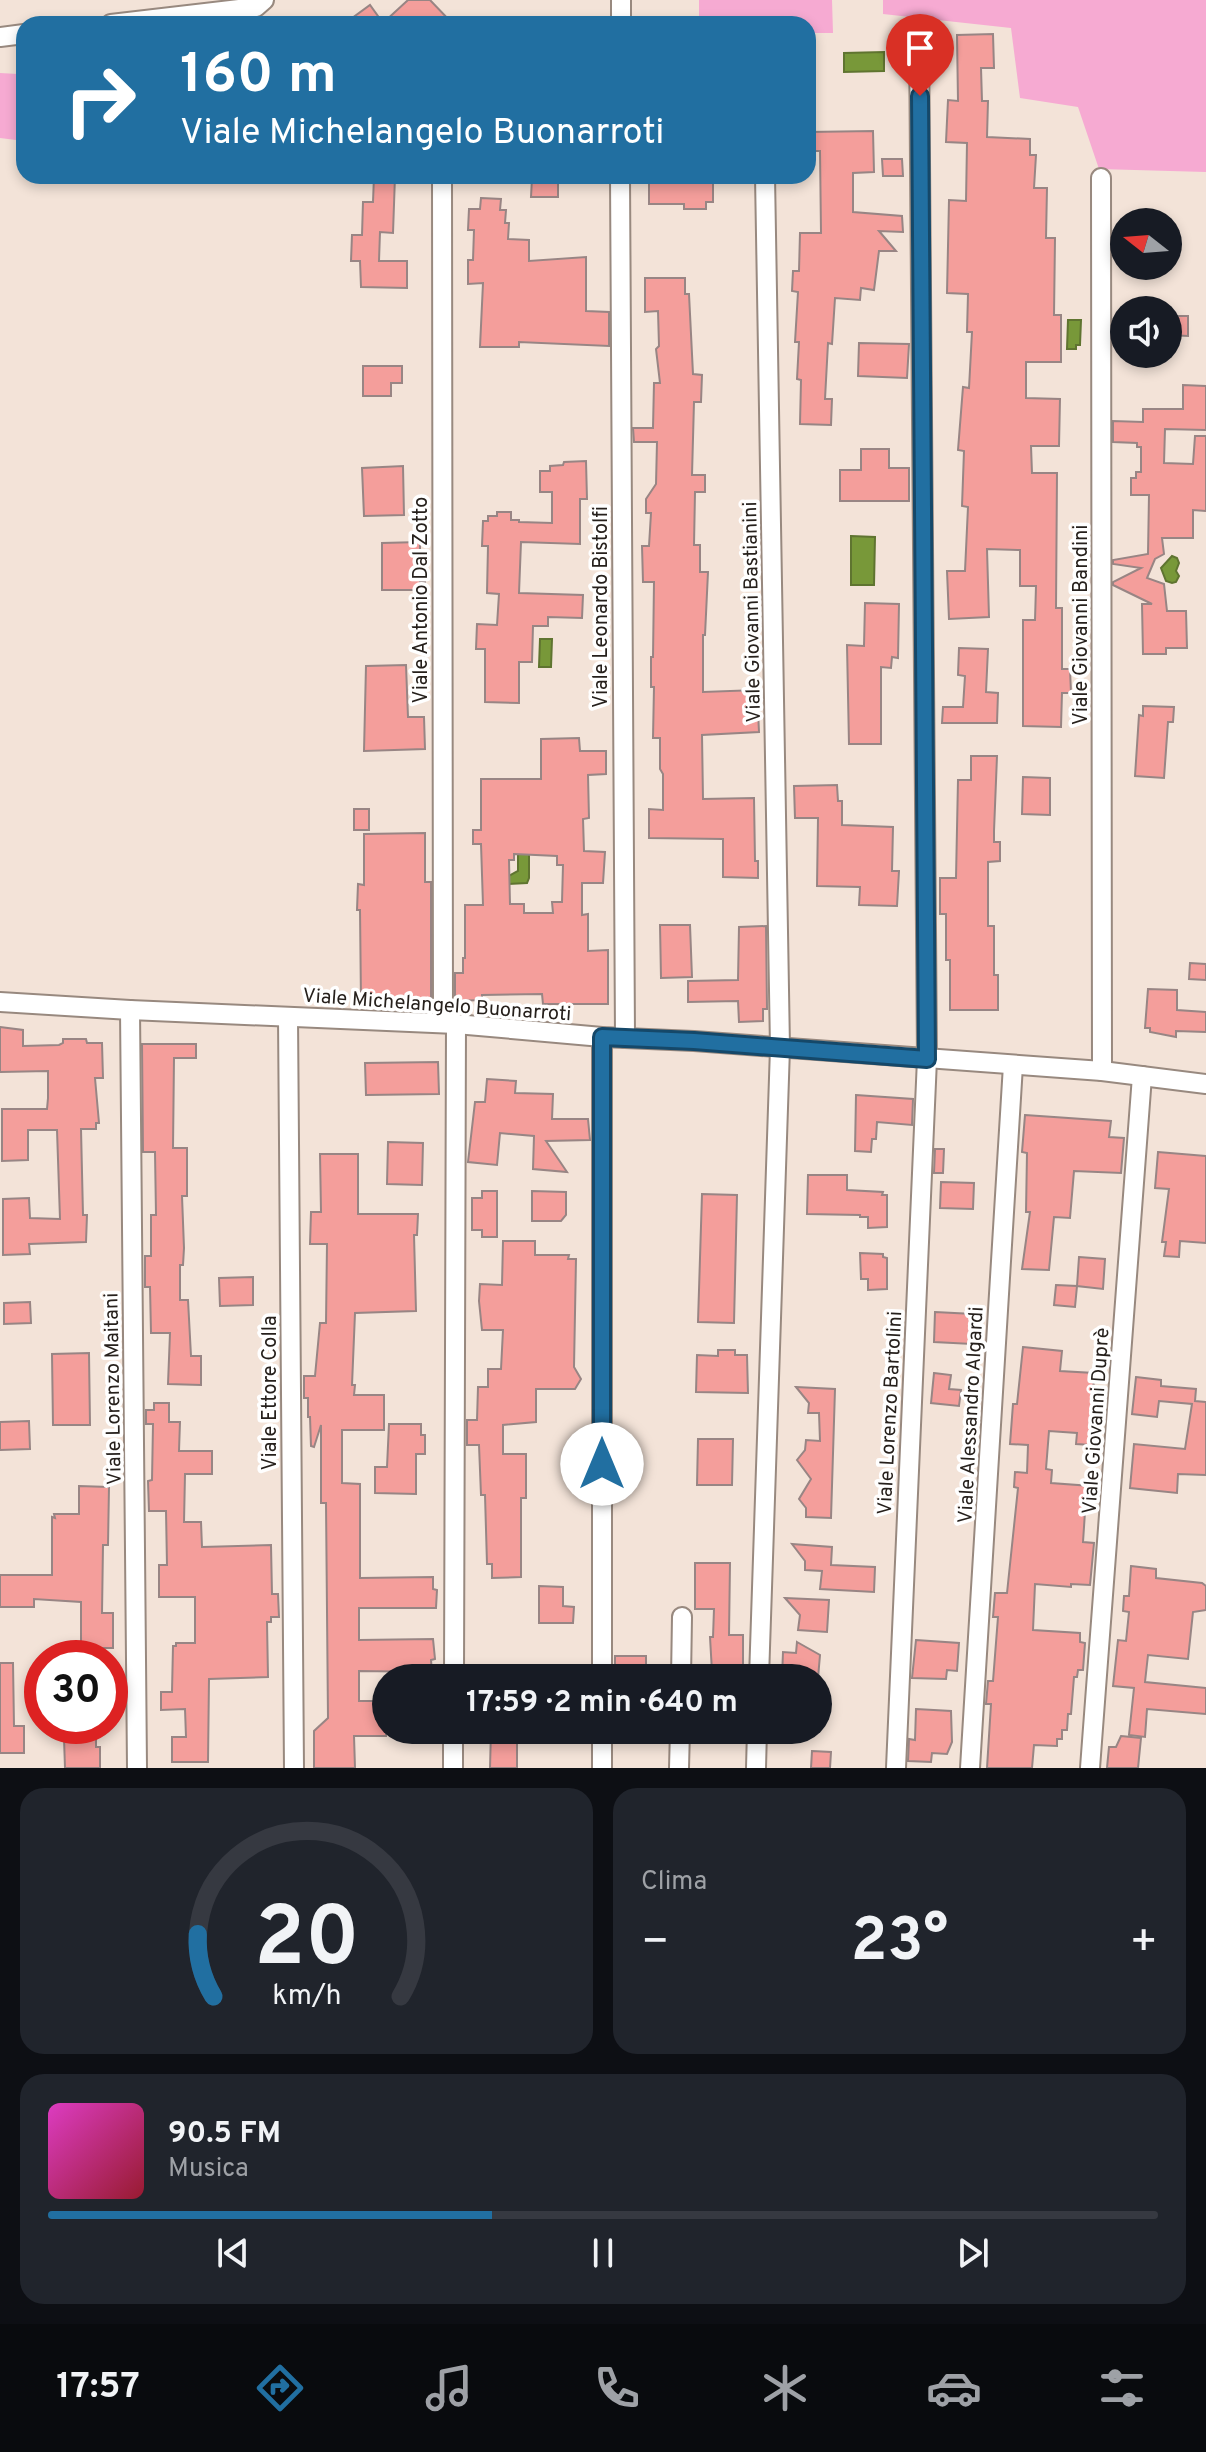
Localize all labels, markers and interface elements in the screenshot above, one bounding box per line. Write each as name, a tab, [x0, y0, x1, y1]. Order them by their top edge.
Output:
pin	[886, 14.0, 954, 96]
icon: arrive	[898, 26, 942, 70]
text: 160 m	[180, 42, 337, 112]
icon: right	[48, 48, 152, 152]
text: Viale Michelangelo Buonarroti	[180, 111, 664, 157]
north arrow	[1110, 208, 1182, 280]
map controls	[1110, 208, 1182, 368]
button: sound	[1110, 296, 1182, 368]
street label: Viale Antonio Dal Zotto	[409, 497, 435, 703]
street label: Viale Giovanni Bastianini	[738, 501, 768, 723]
street label: Viale Leonardo Bistolfi	[589, 506, 615, 708]
street label: Viale Giovanni Bandini	[1069, 525, 1095, 725]
street label: Viale Michelangelo Buonarroti	[302, 984, 572, 1028]
street label: Viale Lorenzo Maitani	[99, 1293, 129, 1485]
street label: Viale Alessandro Algardi	[953, 1306, 991, 1524]
street label: Viale Lorenzo Bartolini	[873, 1310, 909, 1516]
street label: Viale Ettore Colla	[258, 1316, 284, 1470]
street label: Viale Giovanni Duprè	[1077, 1327, 1116, 1515]
position arrow	[560, 1422, 644, 1506]
speed limit sign: 30	[24, 1640, 128, 1744]
text: 17:59 · 2 min · 640 m	[466, 1685, 738, 1722]
text: Clima	[641, 1866, 707, 1899]
text: 20	[254, 1890, 359, 1995]
text: 23°	[851, 1906, 948, 1982]
text: −	[641, 1916, 669, 1972]
text: +	[1130, 1916, 1158, 1972]
text: km/h	[272, 1979, 341, 2015]
text: 90.5 FM	[168, 2116, 281, 2153]
text: Musica	[168, 2153, 249, 2186]
icon: previous	[211, 2231, 255, 2275]
icon: pause	[581, 2231, 625, 2275]
icon: next	[951, 2231, 995, 2275]
icon: directions	[252, 2360, 308, 2416]
icon: music	[421, 2360, 477, 2416]
icon: phone	[589, 2360, 645, 2416]
icon: climate	[757, 2360, 813, 2416]
icon: car	[926, 2360, 982, 2416]
icon: filters	[1094, 2360, 1150, 2416]
text: 17:57	[56, 2365, 140, 2411]

